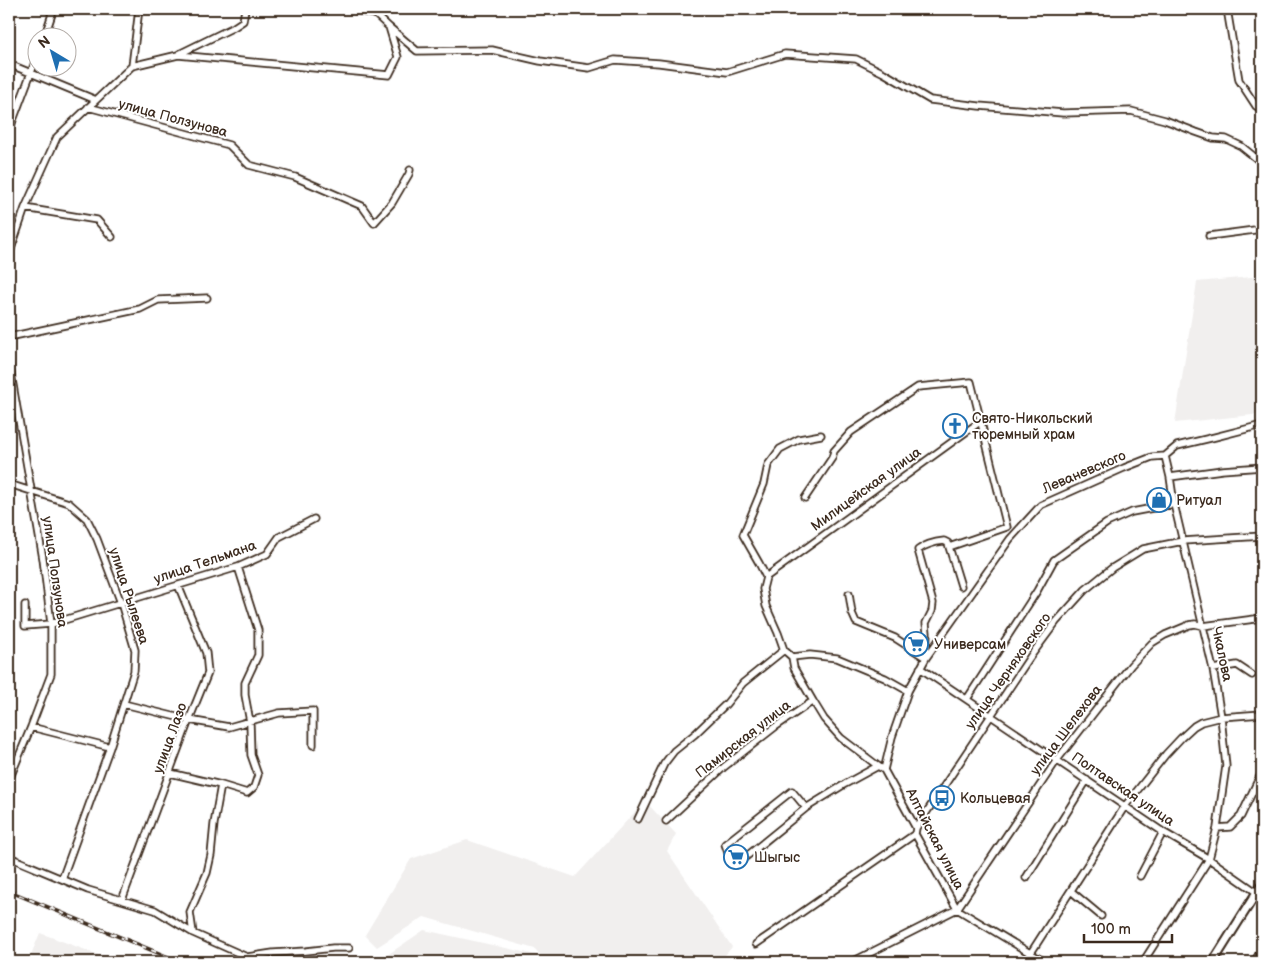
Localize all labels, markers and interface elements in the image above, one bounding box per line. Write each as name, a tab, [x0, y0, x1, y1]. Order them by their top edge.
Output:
north arrow	[28, 28, 78, 78]
text: N	[35, 32, 54, 52]
street label: улица Ползунова	[117, 95, 230, 141]
place label: Свято-Никольский тюремный храм	[972, 410, 1093, 443]
church icon: Свято-Никольский тюремный храм	[942, 413, 968, 439]
street label: Милицейская улица	[808, 443, 925, 535]
street label: Леваневского	[1039, 447, 1128, 498]
shop icon: Ритуал	[1146, 487, 1172, 513]
place label: Ритуал	[1176, 492, 1222, 509]
street label: улица Ползунова	[39, 515, 71, 629]
street label: улица Тельмана	[152, 536, 259, 587]
street label: улица Рылеева	[105, 546, 153, 647]
street label: улица Черняховского	[962, 610, 1054, 732]
street label: Чкалова	[1208, 625, 1236, 684]
supermarket icon: Универсам	[903, 631, 929, 657]
place label: Универсам	[934, 636, 1006, 653]
street label: улица Шелехова	[1026, 681, 1106, 779]
street label: Памирская улица	[692, 696, 795, 782]
street label: улица Лазо	[149, 700, 191, 776]
street label: Полтавская улица	[1068, 748, 1178, 830]
street label: Алтайская улица	[902, 785, 968, 893]
bus stop icon: Кольцевая	[929, 785, 955, 811]
place label: Кольцевая	[960, 790, 1031, 807]
supermarket icon: Шыгыс	[723, 844, 749, 870]
place label: Шыгыс	[754, 849, 800, 866]
scale bar	[1084, 911, 1171, 943]
text: 100 m	[1091, 920, 1131, 939]

